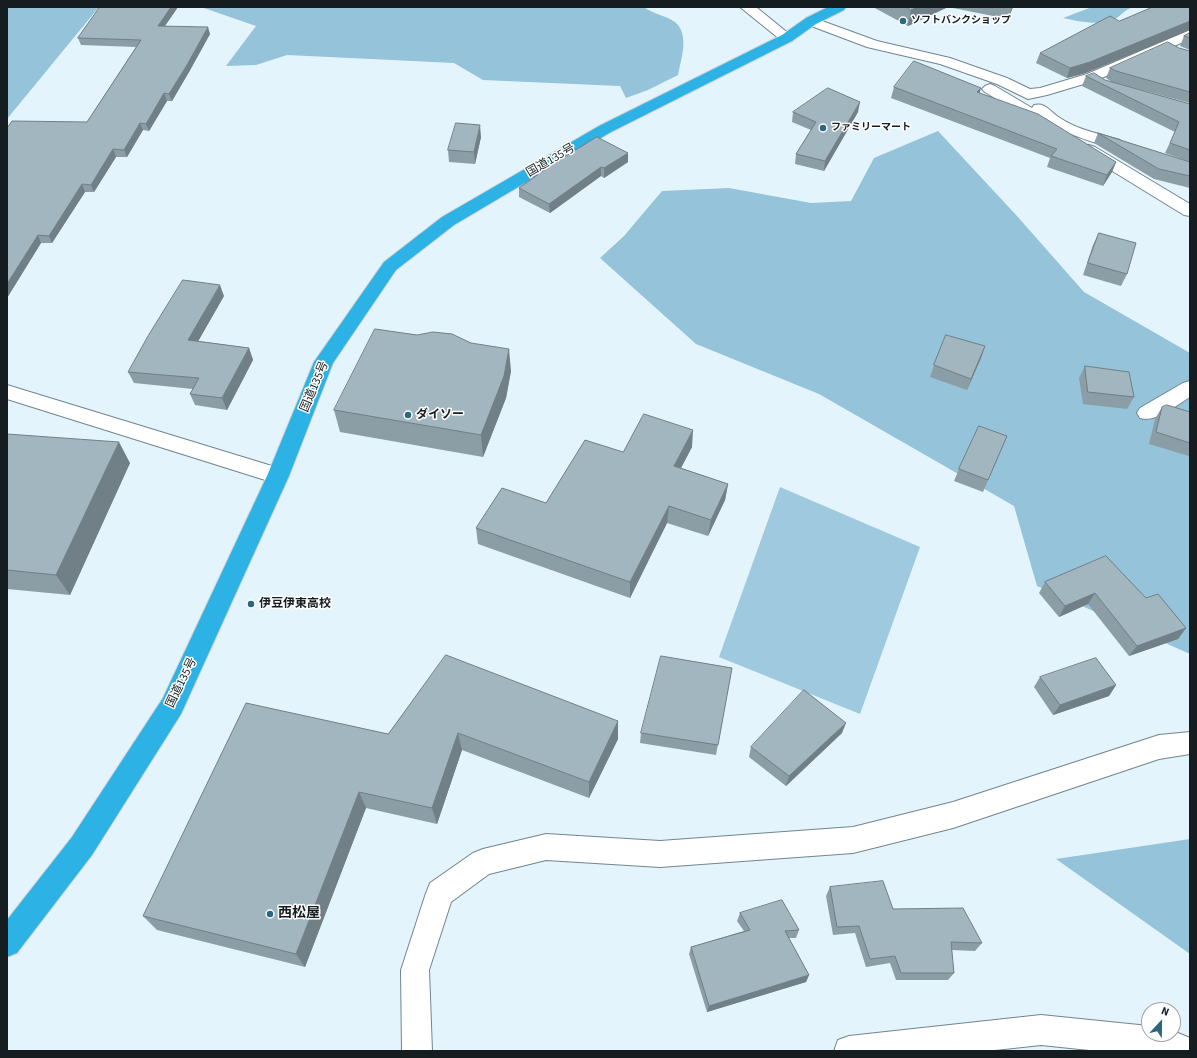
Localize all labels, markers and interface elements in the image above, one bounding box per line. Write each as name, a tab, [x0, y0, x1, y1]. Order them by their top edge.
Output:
place label: ソフトバンクショップ	[911, 15, 1011, 27]
marker: ソフトバンクショップ	[898, 16, 908, 26]
place label: ファミリーマート	[831, 122, 911, 134]
marker: ファミリーマート	[818, 123, 828, 133]
street label: 国道135号	[524, 141, 578, 181]
street label: 国道135号	[298, 359, 332, 415]
place label: ダイソー	[416, 408, 464, 422]
marker: ダイソー	[403, 410, 413, 420]
place label: 伊豆伊東高校	[259, 597, 331, 611]
marker: 伊豆伊東高校	[246, 599, 256, 609]
street label: 国道135号	[164, 656, 200, 710]
place label: 西松屋	[278, 906, 320, 922]
marker: 西松屋	[265, 909, 275, 919]
north arrow	[1141, 1002, 1181, 1042]
text: N	[1159, 1003, 1172, 1020]

